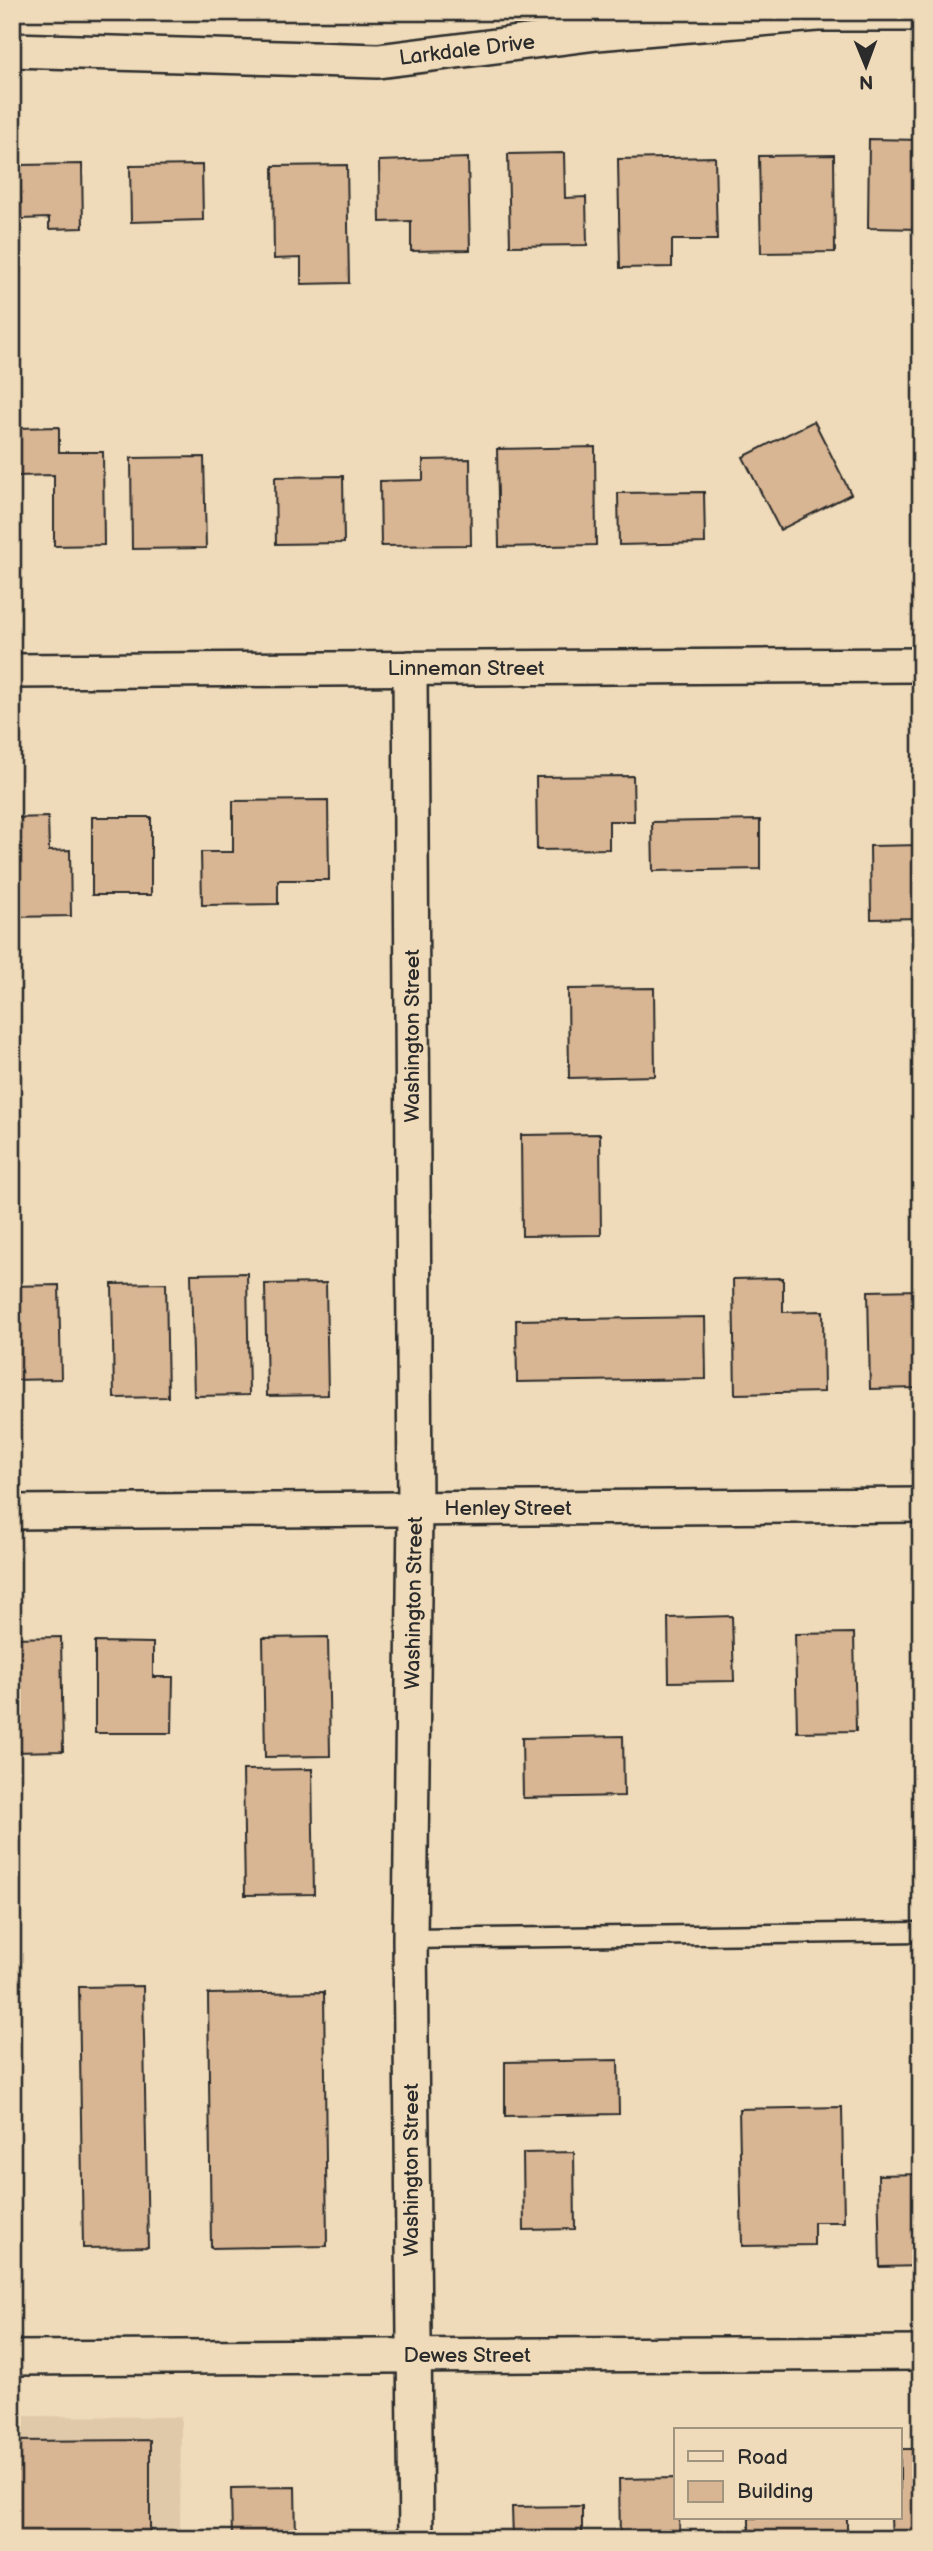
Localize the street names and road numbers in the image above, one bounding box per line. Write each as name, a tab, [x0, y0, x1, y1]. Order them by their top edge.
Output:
street label: Larkdale Drive	[398, 29, 536, 71]
street label: Linneman Street	[387, 656, 545, 681]
street label: Washington Street	[400, 949, 425, 1123]
street label: Henley Street	[444, 1496, 572, 1521]
street label: Washington Street	[400, 1516, 428, 1690]
street label: Washington Street	[399, 2083, 424, 2257]
street label: Dewes Street	[403, 2343, 531, 2368]

